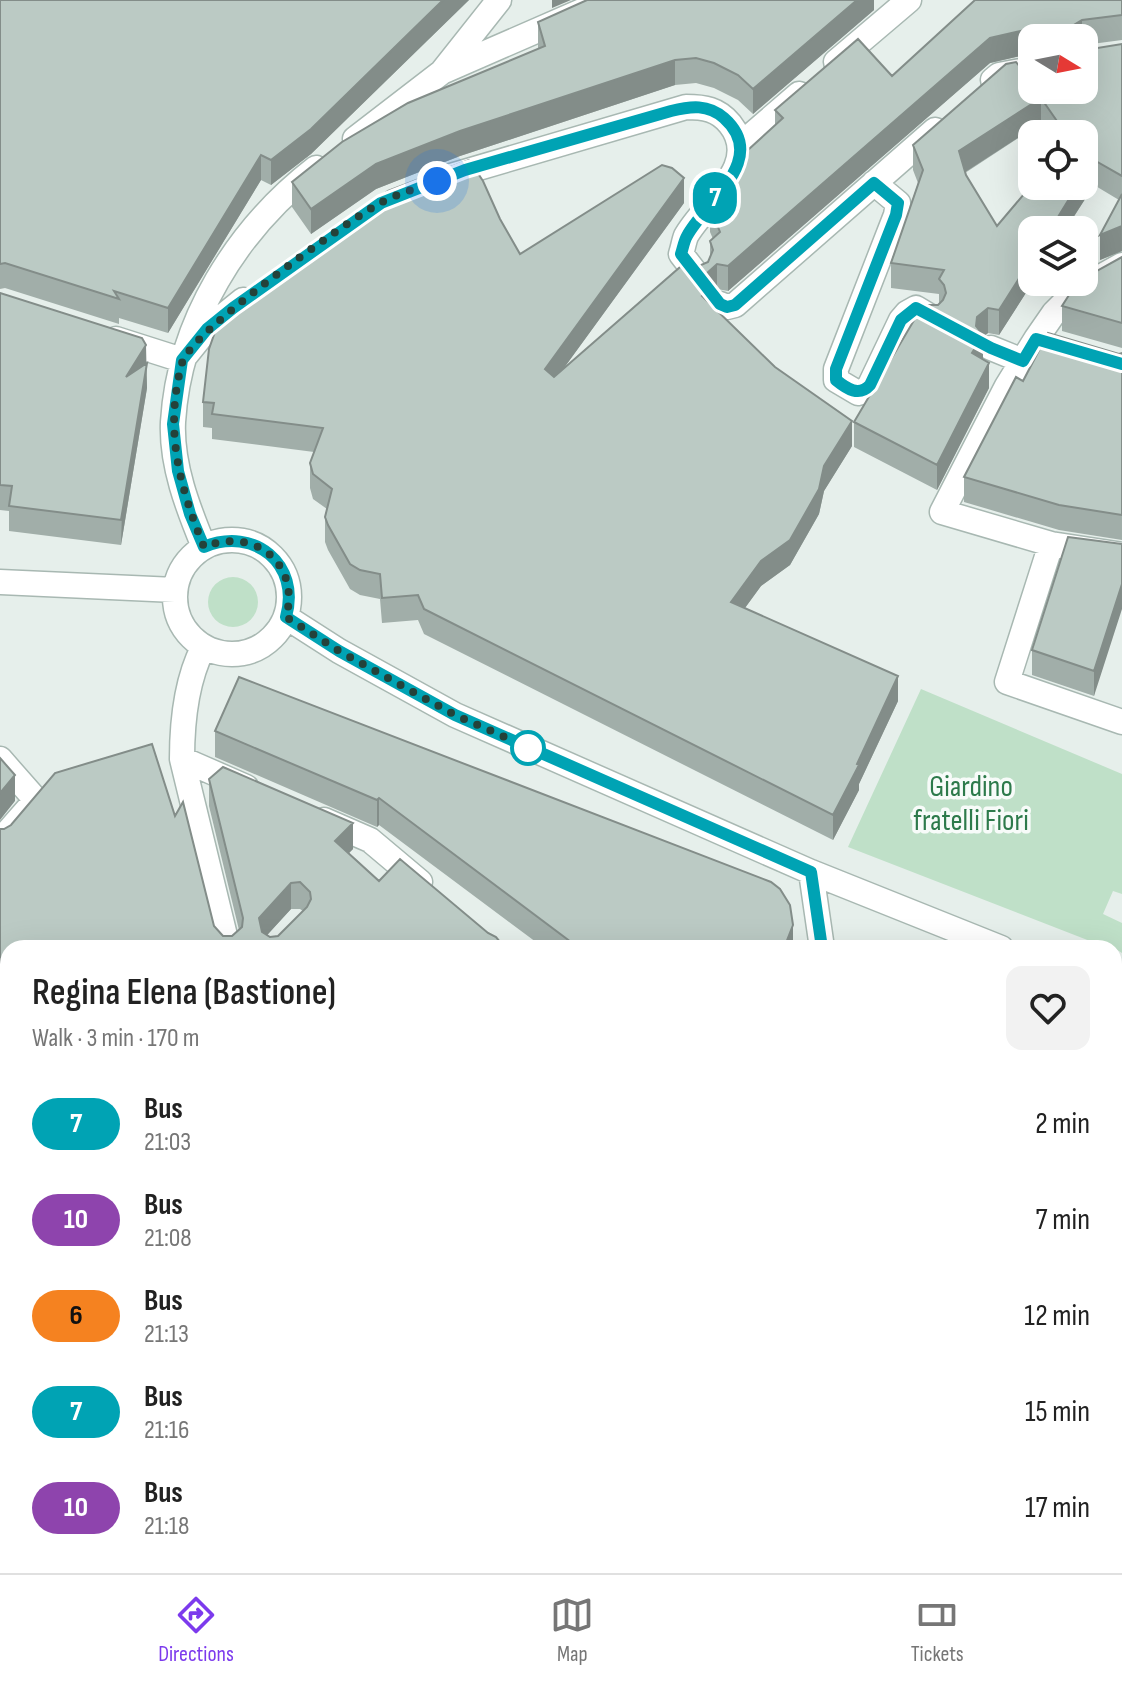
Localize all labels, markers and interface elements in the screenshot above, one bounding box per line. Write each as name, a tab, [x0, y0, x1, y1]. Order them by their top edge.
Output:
north arrow	[1018, 24, 1098, 104]
map controls	[1018, 24, 1098, 296]
button: locate	[1018, 120, 1098, 200]
your location	[417, 161, 457, 201]
line badge: 7	[689, 172, 741, 224]
text: 7	[709, 181, 721, 214]
button: layers	[1018, 216, 1098, 296]
unlabelled marker	[511, 731, 545, 765]
park label: Giardino fratelli Fiori	[913, 769, 1029, 839]
button: heart	[1006, 966, 1090, 1050]
text: Regina Elena (Bastione)	[32, 970, 336, 1015]
text: Walk · 3 min · 170 m	[32, 1023, 199, 1054]
text: Bus	[144, 1091, 183, 1127]
text: 2 min	[1035, 1106, 1090, 1142]
text: 7	[70, 1107, 82, 1140]
text: 21:03	[144, 1127, 191, 1158]
text: Bus	[144, 1187, 183, 1223]
text: 7 min	[1036, 1202, 1090, 1238]
text: 10	[64, 1203, 88, 1236]
text: 21:08	[144, 1223, 192, 1254]
text: Bus	[144, 1283, 183, 1319]
text: 12 min	[1024, 1298, 1090, 1334]
text: 6	[69, 1299, 83, 1332]
text: 21:13	[144, 1319, 189, 1350]
text: Bus	[144, 1379, 183, 1415]
text: 15 min	[1025, 1394, 1090, 1430]
text: 7	[70, 1395, 82, 1428]
text: 21:16	[144, 1415, 189, 1446]
text: Bus	[144, 1475, 183, 1511]
text: 17 min	[1025, 1490, 1090, 1526]
text: 10	[64, 1491, 88, 1524]
text: 21:18	[144, 1511, 189, 1542]
tab: Directions	[158, 1593, 234, 1668]
tab: Map	[550, 1593, 594, 1668]
tab: Tickets	[911, 1593, 964, 1668]

